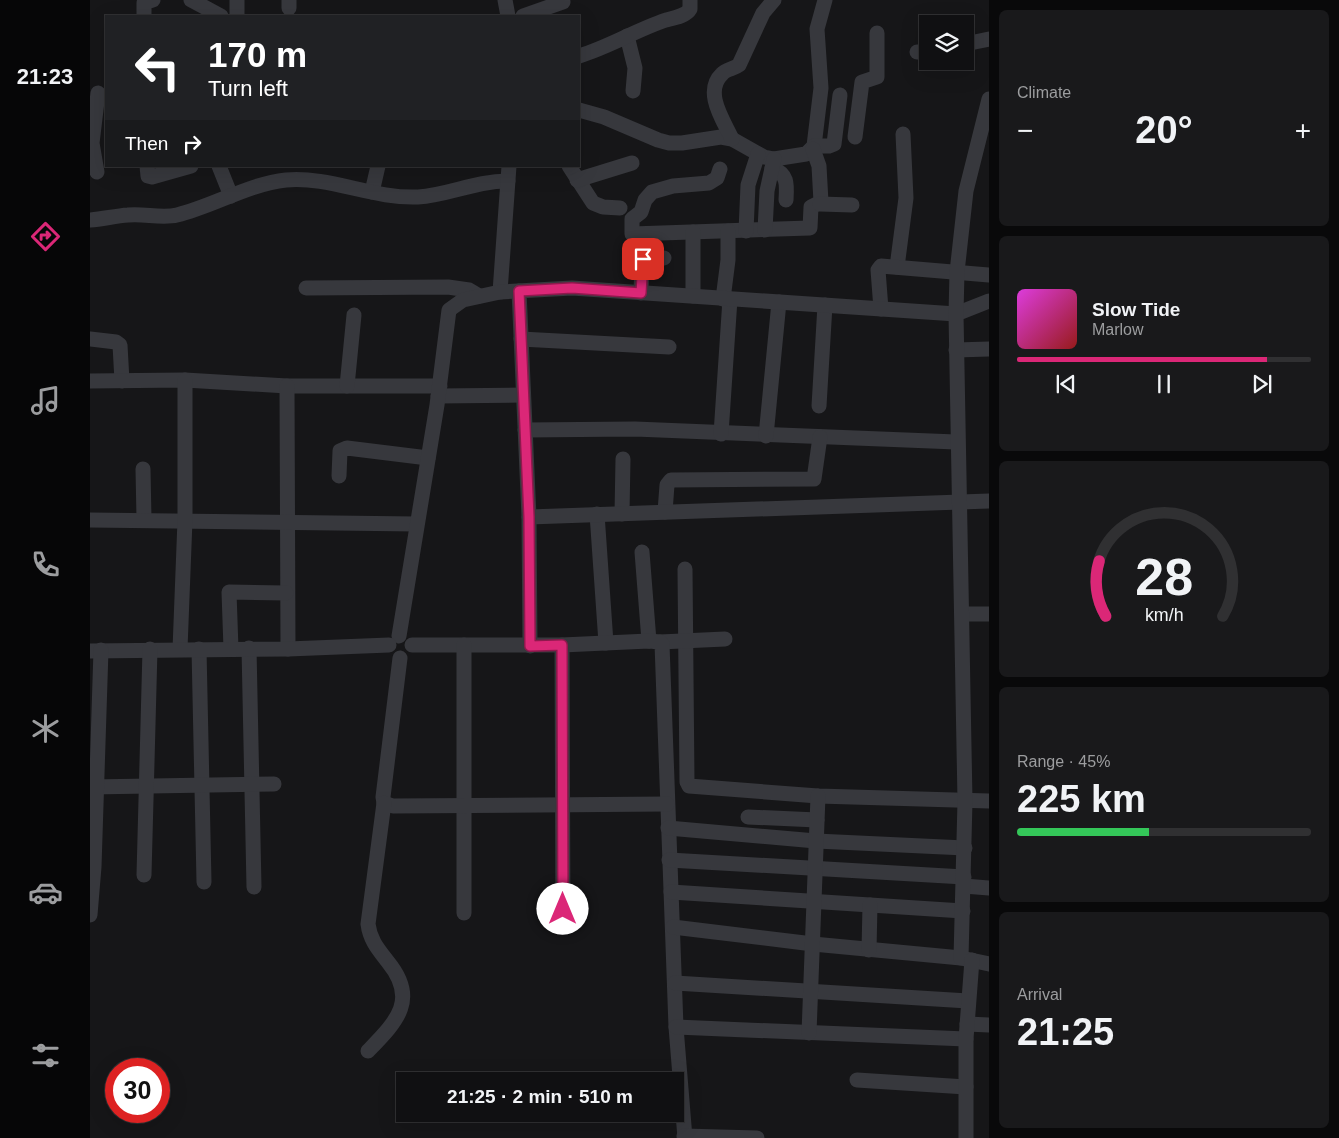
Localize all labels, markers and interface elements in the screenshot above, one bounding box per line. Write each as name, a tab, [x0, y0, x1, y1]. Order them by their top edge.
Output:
map controls	[919, 15, 974, 70]
button: layers	[919, 15, 974, 70]
icon: left	[125, 35, 190, 100]
text: 170 m	[208, 35, 307, 74]
text: 21:23	[17, 64, 73, 89]
text: Turn left	[208, 76, 288, 101]
text: Climate	[1017, 84, 1071, 101]
text: 20°	[1135, 109, 1193, 151]
text: −	[1017, 115, 1033, 146]
text: +	[1295, 115, 1311, 146]
icon: right	[178, 130, 206, 158]
text: Then	[125, 133, 168, 154]
icon: directions	[28, 219, 63, 254]
pin	[622, 238, 664, 280]
icon: arrive	[629, 245, 657, 273]
text: Slow Tide	[1092, 299, 1180, 320]
text: Marlow	[1092, 321, 1144, 338]
icon: previous	[1052, 370, 1080, 398]
icon: pause	[1150, 370, 1178, 398]
icon: next	[1248, 370, 1276, 398]
icon: music	[28, 383, 63, 418]
icon: phone	[28, 547, 63, 582]
text: 28	[1135, 548, 1193, 606]
text: km/h	[1145, 605, 1183, 625]
icon: climate	[28, 711, 63, 746]
text: Range · 45%	[1017, 753, 1110, 770]
text: 225 km	[1017, 778, 1146, 820]
icon: car	[28, 875, 63, 910]
position arrow	[536, 882, 588, 934]
text: Arrival	[1017, 986, 1062, 1003]
text: 21:25	[1017, 1011, 1114, 1053]
icon: filters	[28, 1038, 63, 1073]
speed limit sign: 30	[105, 1058, 170, 1123]
text: 21:25 · 2 min · 510 m	[447, 1086, 633, 1107]

